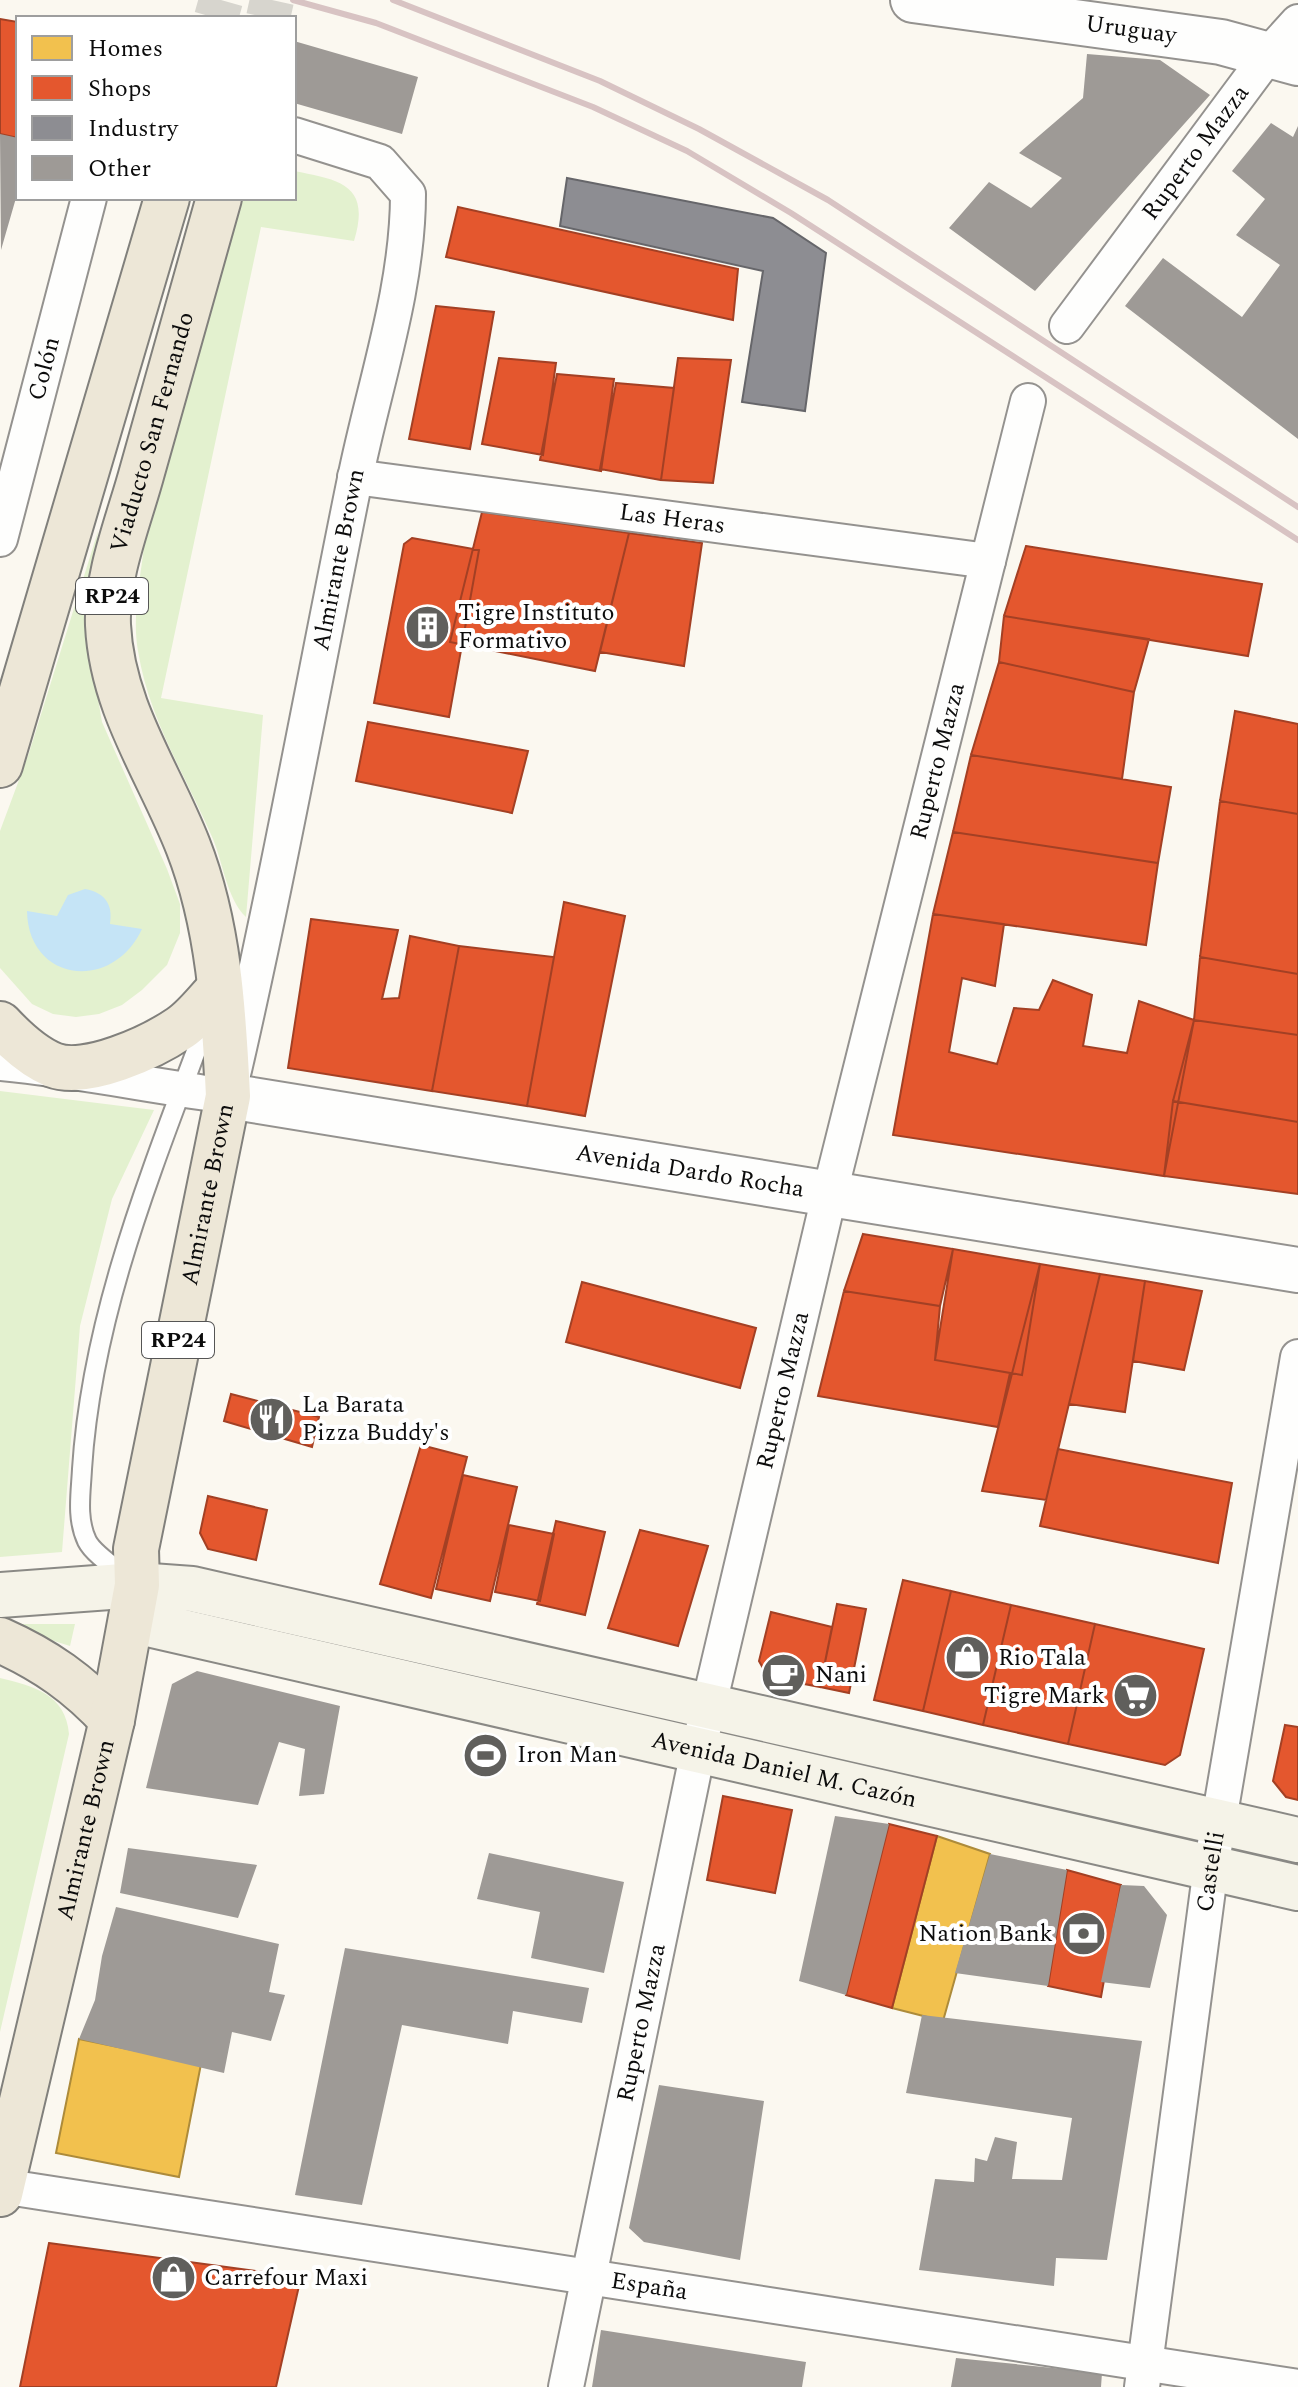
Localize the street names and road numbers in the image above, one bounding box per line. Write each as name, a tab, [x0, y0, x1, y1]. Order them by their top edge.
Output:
street label: Uruguay	[1083, 6, 1180, 54]
street label: Ruperto Mazza	[1133, 77, 1258, 228]
street label: Viaducto San Fernando	[101, 308, 204, 557]
street label: Colón	[19, 333, 70, 404]
street label: Almirante Brown	[303, 466, 375, 654]
street label: Las Heras	[617, 494, 727, 544]
road number: RP24	[76, 578, 148, 614]
street label: Ruperto Mazza	[901, 678, 975, 844]
street label: Almirante Brown	[172, 1100, 244, 1289]
street label: Avenida Dardo Rocha	[573, 1135, 807, 1207]
street label: Ruperto Mazza	[747, 1308, 819, 1473]
road number: RP24	[142, 1322, 214, 1358]
street label: Avenida Daniel M. Cazón	[648, 1722, 920, 1818]
street label: Almirante Brown	[47, 1736, 125, 1924]
street label: Castelli	[1187, 1828, 1235, 1914]
street label: Ruperto Mazza	[608, 1940, 676, 2105]
street label: España	[608, 2263, 690, 2310]

